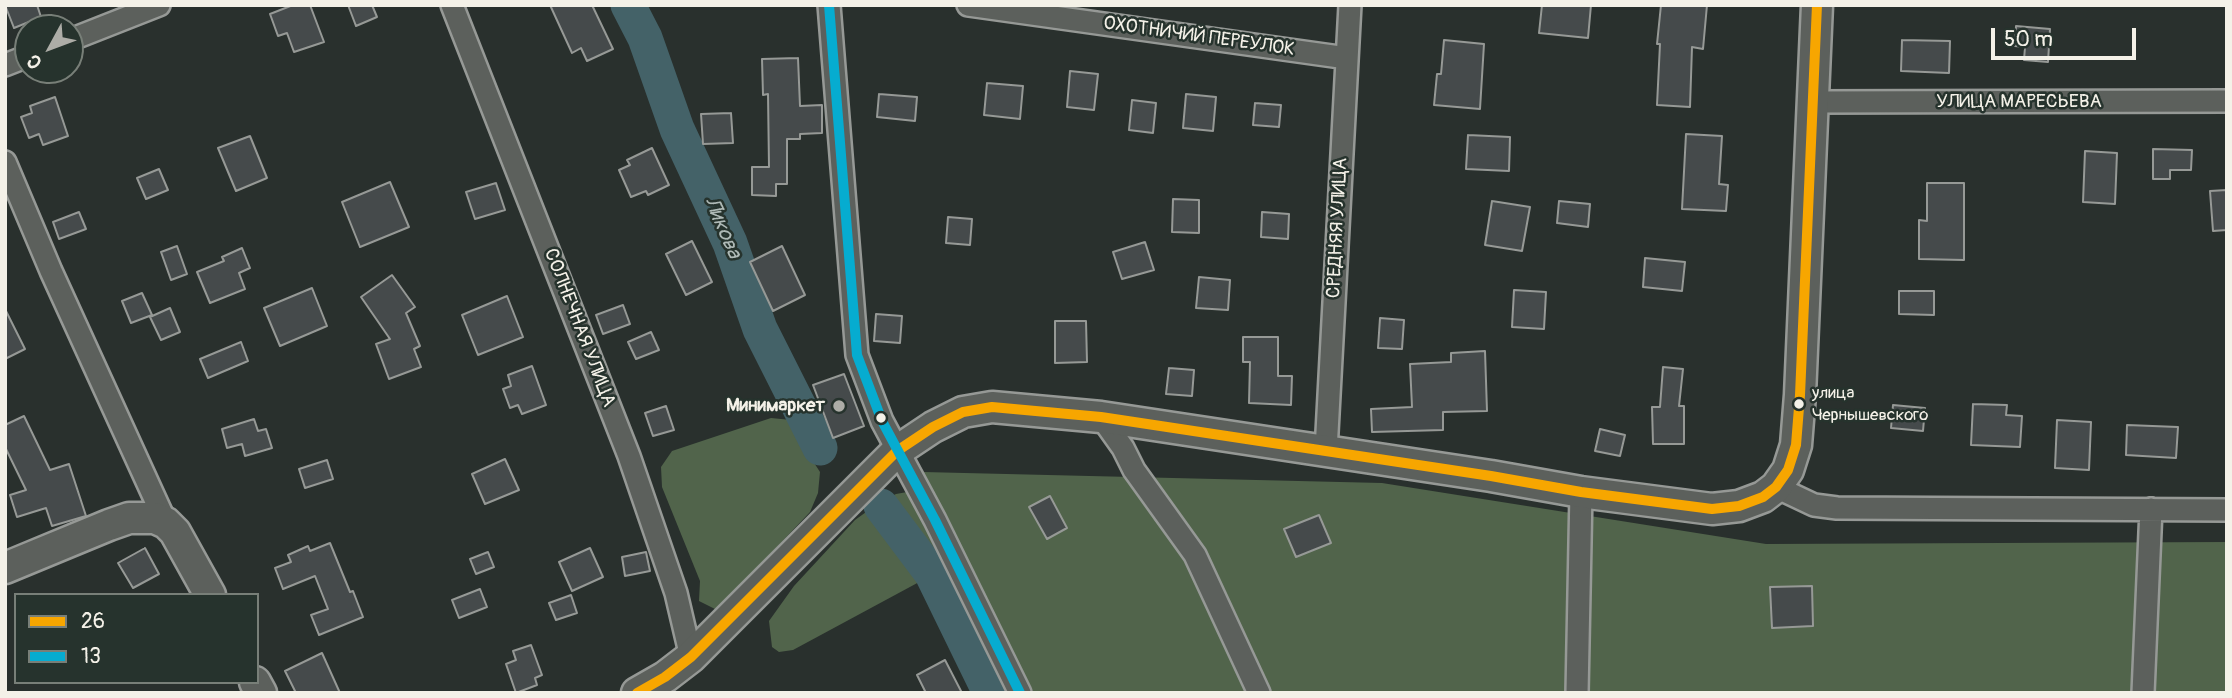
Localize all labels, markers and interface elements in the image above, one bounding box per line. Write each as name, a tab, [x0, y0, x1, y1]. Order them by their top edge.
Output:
street label: ОХОТНИЧИЙ ПЕРЕУЛОК	[1102, 12, 1296, 62]
north arrow	[14, 14, 84, 84]
scale bar	[1994, 14, 2139, 58]
text: 50 m	[2004, 26, 2053, 53]
text: С	[22, 49, 48, 74]
street label: УЛИЦА МАРЕСЬЕВА	[1936, 91, 2102, 113]
street label: СРЕДНЯЯ УЛИЦА	[1323, 157, 1353, 299]
water label: Ликова	[698, 194, 746, 262]
street label: СОЛНЕЧНАЯ УЛИЦА	[538, 245, 620, 411]
place label: улица Чернышевского	[1812, 384, 1928, 424]
place label: Минимаркет	[726, 395, 825, 417]
marker: улица Чернышевского	[1792, 397, 1806, 411]
marker: Минимаркет	[831, 398, 847, 414]
unlabelled marker	[874, 411, 888, 425]
legend	[14, 593, 259, 684]
text: 26	[81, 608, 105, 635]
text: 13	[81, 643, 101, 670]

